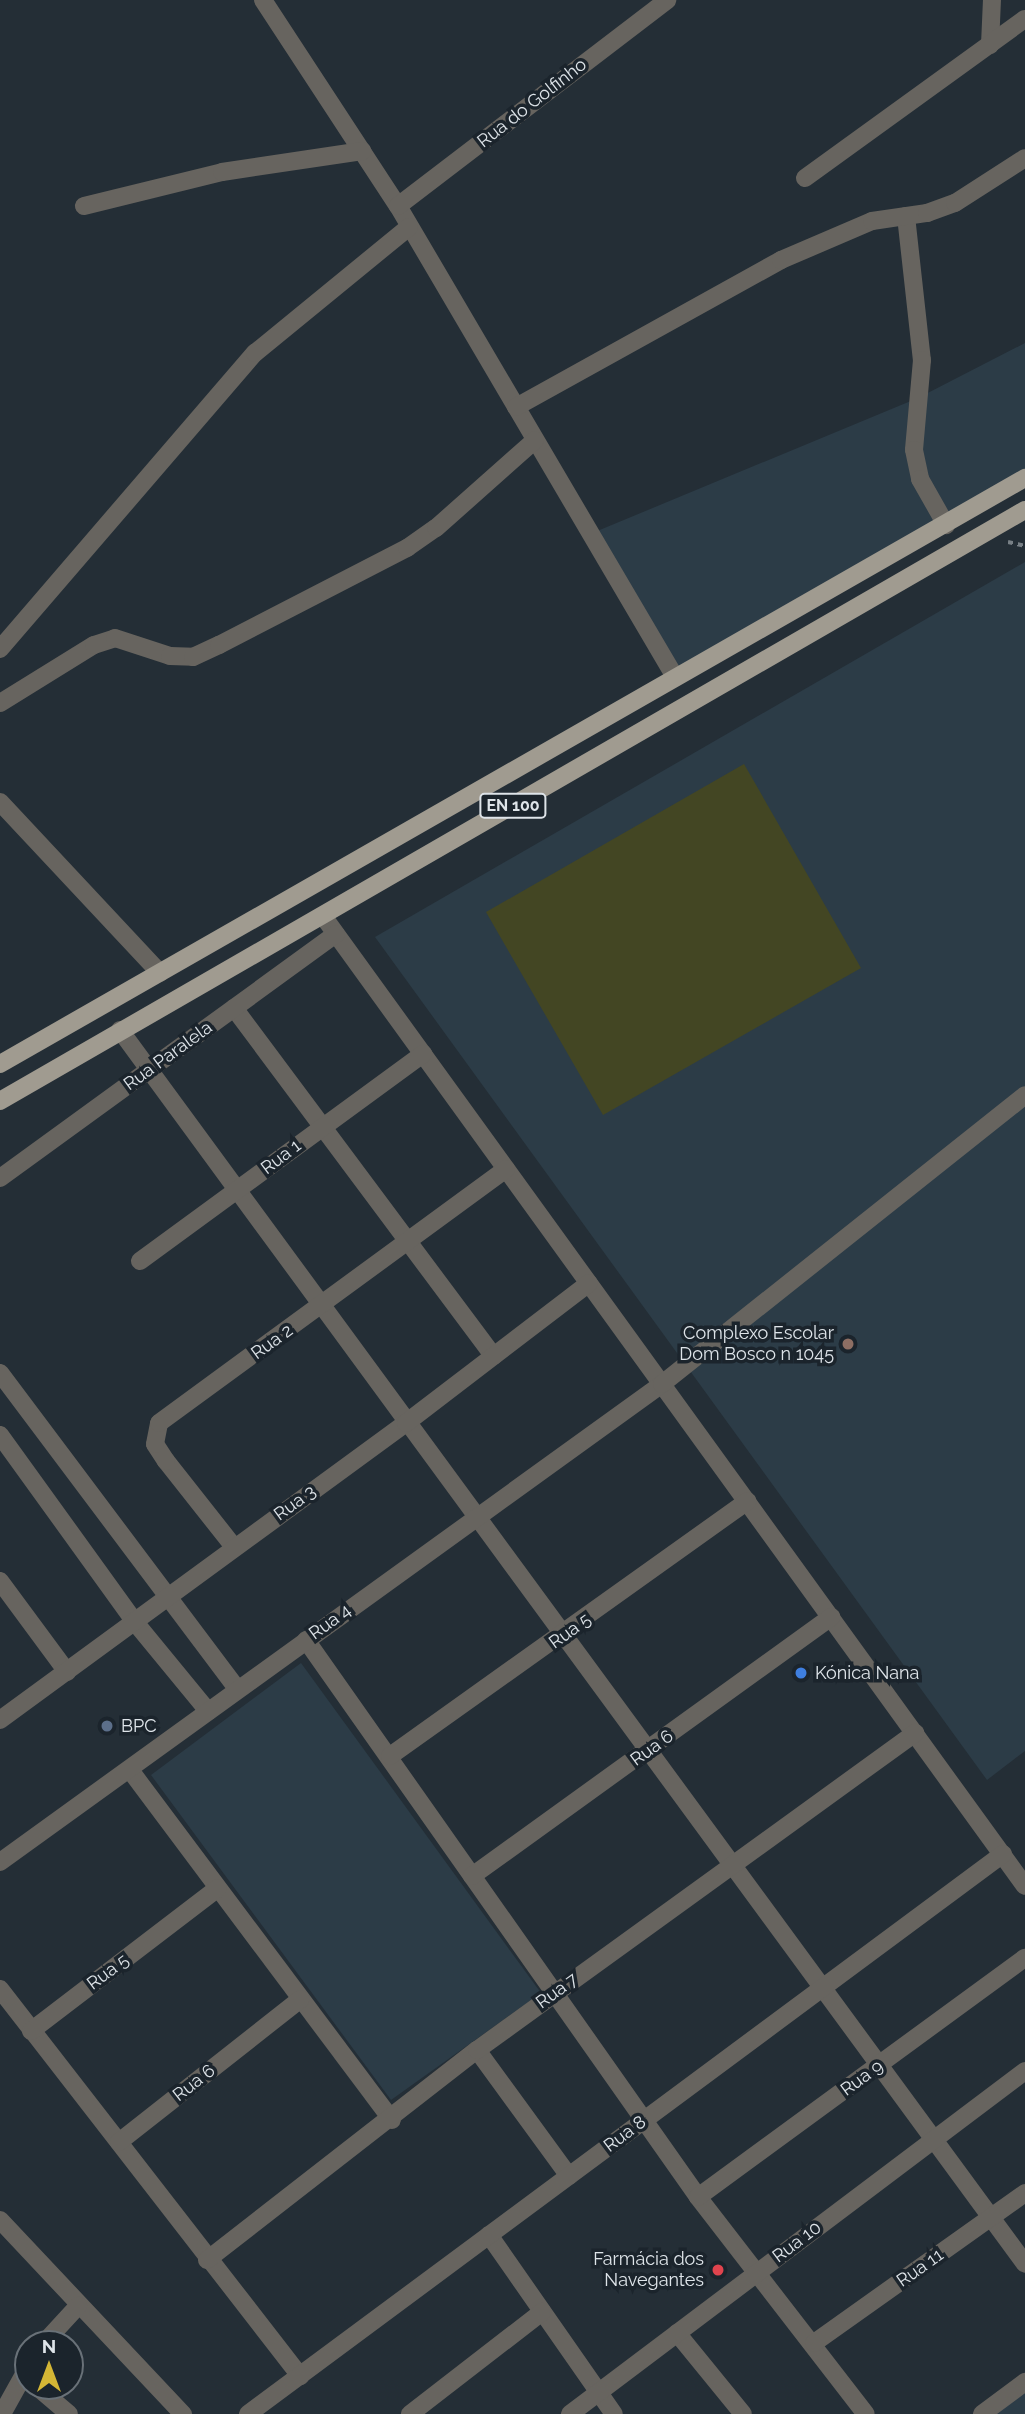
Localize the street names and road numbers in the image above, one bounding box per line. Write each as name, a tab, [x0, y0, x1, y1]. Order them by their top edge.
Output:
street label: Rua do Golfinho	[473, 54, 591, 152]
road number: EN 100	[478, 793, 548, 818]
street label: Rua Paralela	[120, 1017, 216, 1095]
street label: Rua 1	[257, 1135, 305, 1179]
street label: Rua 2	[247, 1320, 297, 1364]
street label: Rua 3	[270, 1481, 320, 1525]
street label: Rua 4	[305, 1600, 355, 1644]
street label: Rua 5	[545, 1609, 595, 1653]
street label: Rua 6	[626, 1725, 678, 1771]
street label: Rua 5	[83, 1949, 133, 1995]
street label: Rua 7	[532, 1969, 582, 2013]
street label: Rua 9	[837, 2055, 887, 2101]
street label: Rua 6	[169, 2060, 219, 2106]
street label: Rua 8	[600, 2111, 650, 2157]
street label: Rua 10	[768, 2217, 826, 2267]
street label: Rua 11	[892, 2244, 948, 2292]

